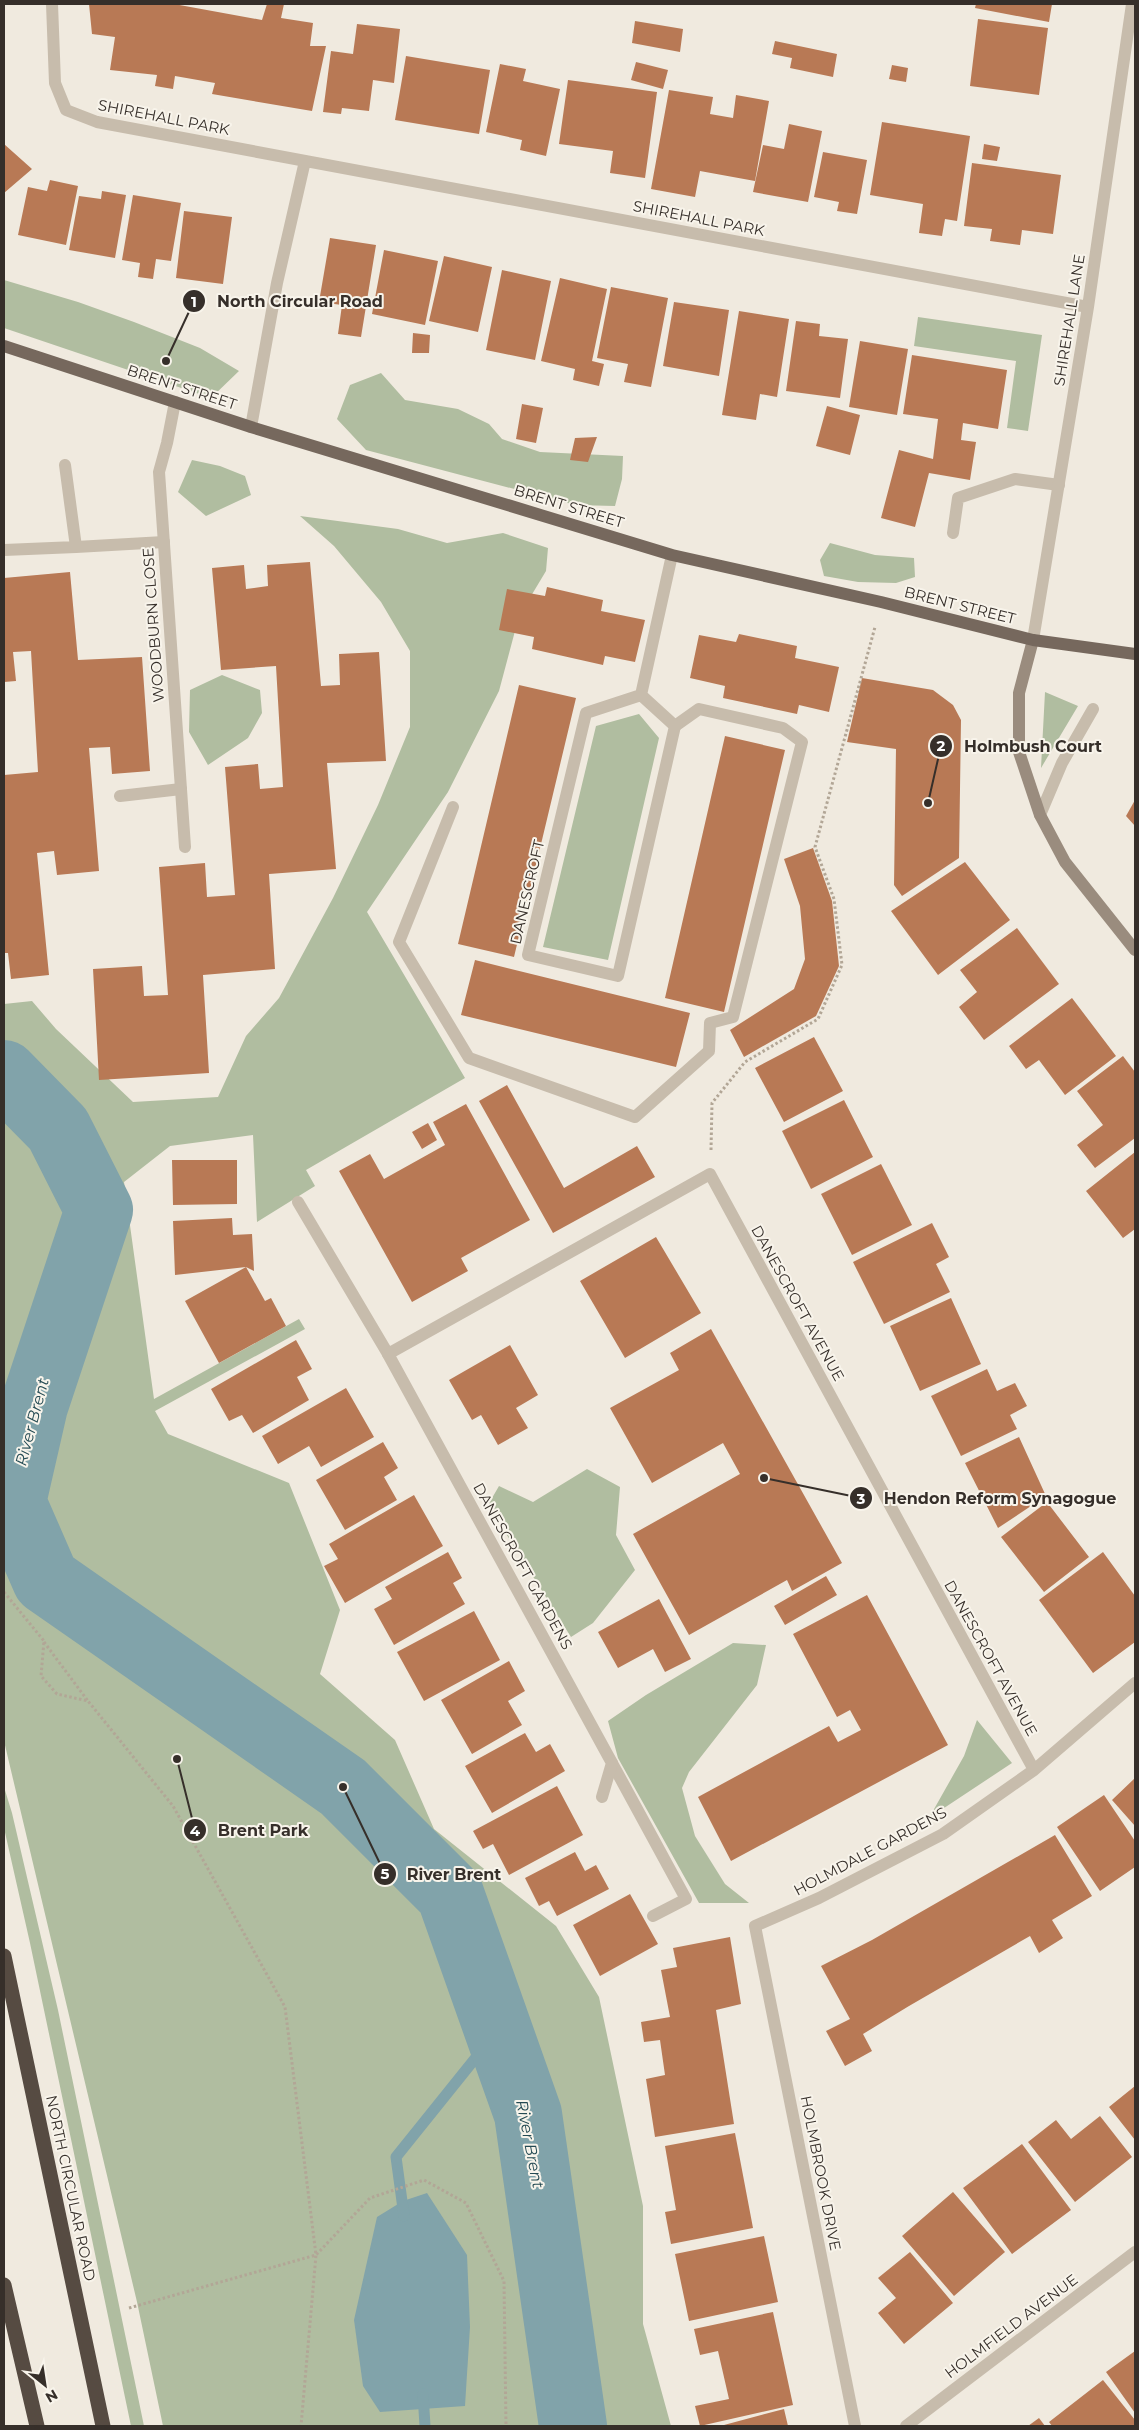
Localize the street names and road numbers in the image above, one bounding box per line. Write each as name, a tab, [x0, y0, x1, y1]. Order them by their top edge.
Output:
street label: SHIREHALL PARK	[97, 95, 232, 139]
street label: SHIREHALL PARK	[632, 196, 767, 240]
street label: SHIREHALL LANE	[1049, 253, 1089, 387]
street label: BRENT STREET	[125, 360, 240, 414]
street label: BRENT STREET	[512, 480, 627, 532]
street label: WOODBURN CLOSE	[138, 547, 168, 703]
street label: BRENT STREET	[902, 582, 1018, 628]
street label: DANESCROFT	[506, 838, 548, 946]
street label: DANESCROFT AVENUE	[747, 1222, 849, 1384]
street label: DANESCROFT GARDENS	[469, 1479, 577, 1653]
street label: DANESCROFT AVENUE	[940, 1577, 1042, 1739]
street label: HOLMDALE GARDENS	[790, 1803, 950, 1899]
street label: NORTH CIRCULAR ROAD	[42, 2093, 100, 2283]
street label: HOLMBROOK DRIVE	[797, 2094, 845, 2252]
street label: HOLMFIELD AVENUE	[941, 2270, 1081, 2382]

